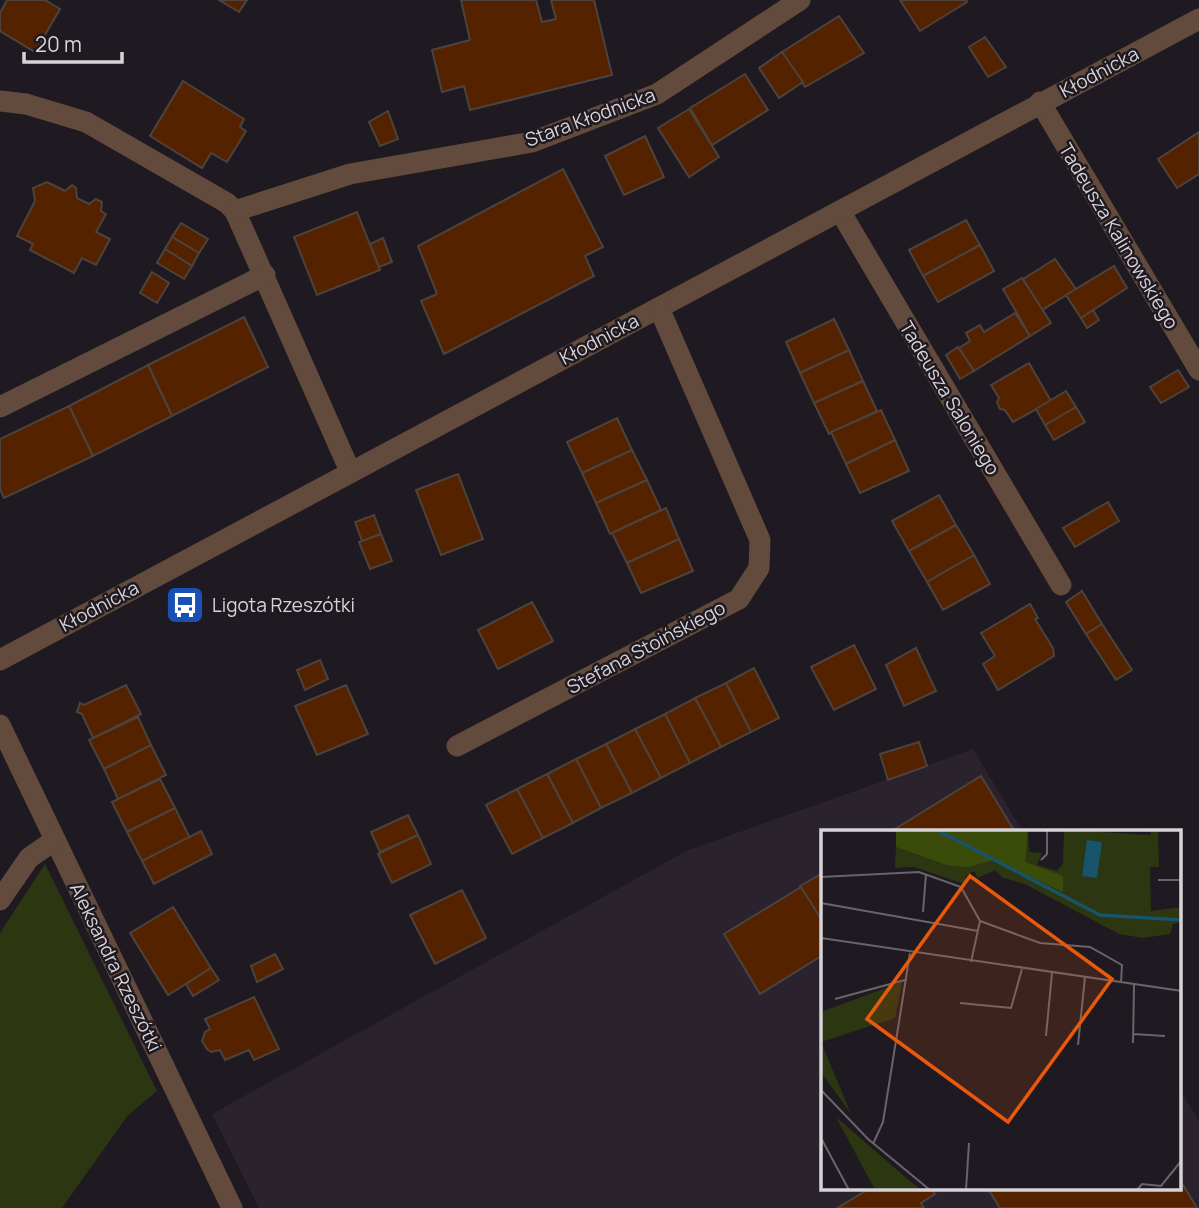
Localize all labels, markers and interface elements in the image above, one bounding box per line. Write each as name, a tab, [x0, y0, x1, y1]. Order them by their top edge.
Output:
scale bar	[24, 21, 122, 65]
text: 20 m	[35, 30, 82, 58]
street label: Kłodnicka	[1055, 40, 1143, 104]
street label: Stara Kłodnicka	[521, 81, 659, 153]
street label: Tadeusza Kalinowskiego	[1053, 138, 1185, 334]
street label: Kłodnicka	[555, 307, 643, 371]
street label: Tadeusza Saloniego	[894, 316, 1006, 480]
street label: Kłodnicka	[55, 574, 143, 638]
bus stop icon: Ligota Rzeszótki	[164, 584, 206, 626]
place label: Ligota Rzeszótki	[212, 592, 355, 618]
street label: Stefana Stoińskiego	[562, 594, 730, 700]
inset map	[821, 830, 1182, 1190]
street label: Aleksandra Rzeszótki	[64, 878, 168, 1056]

